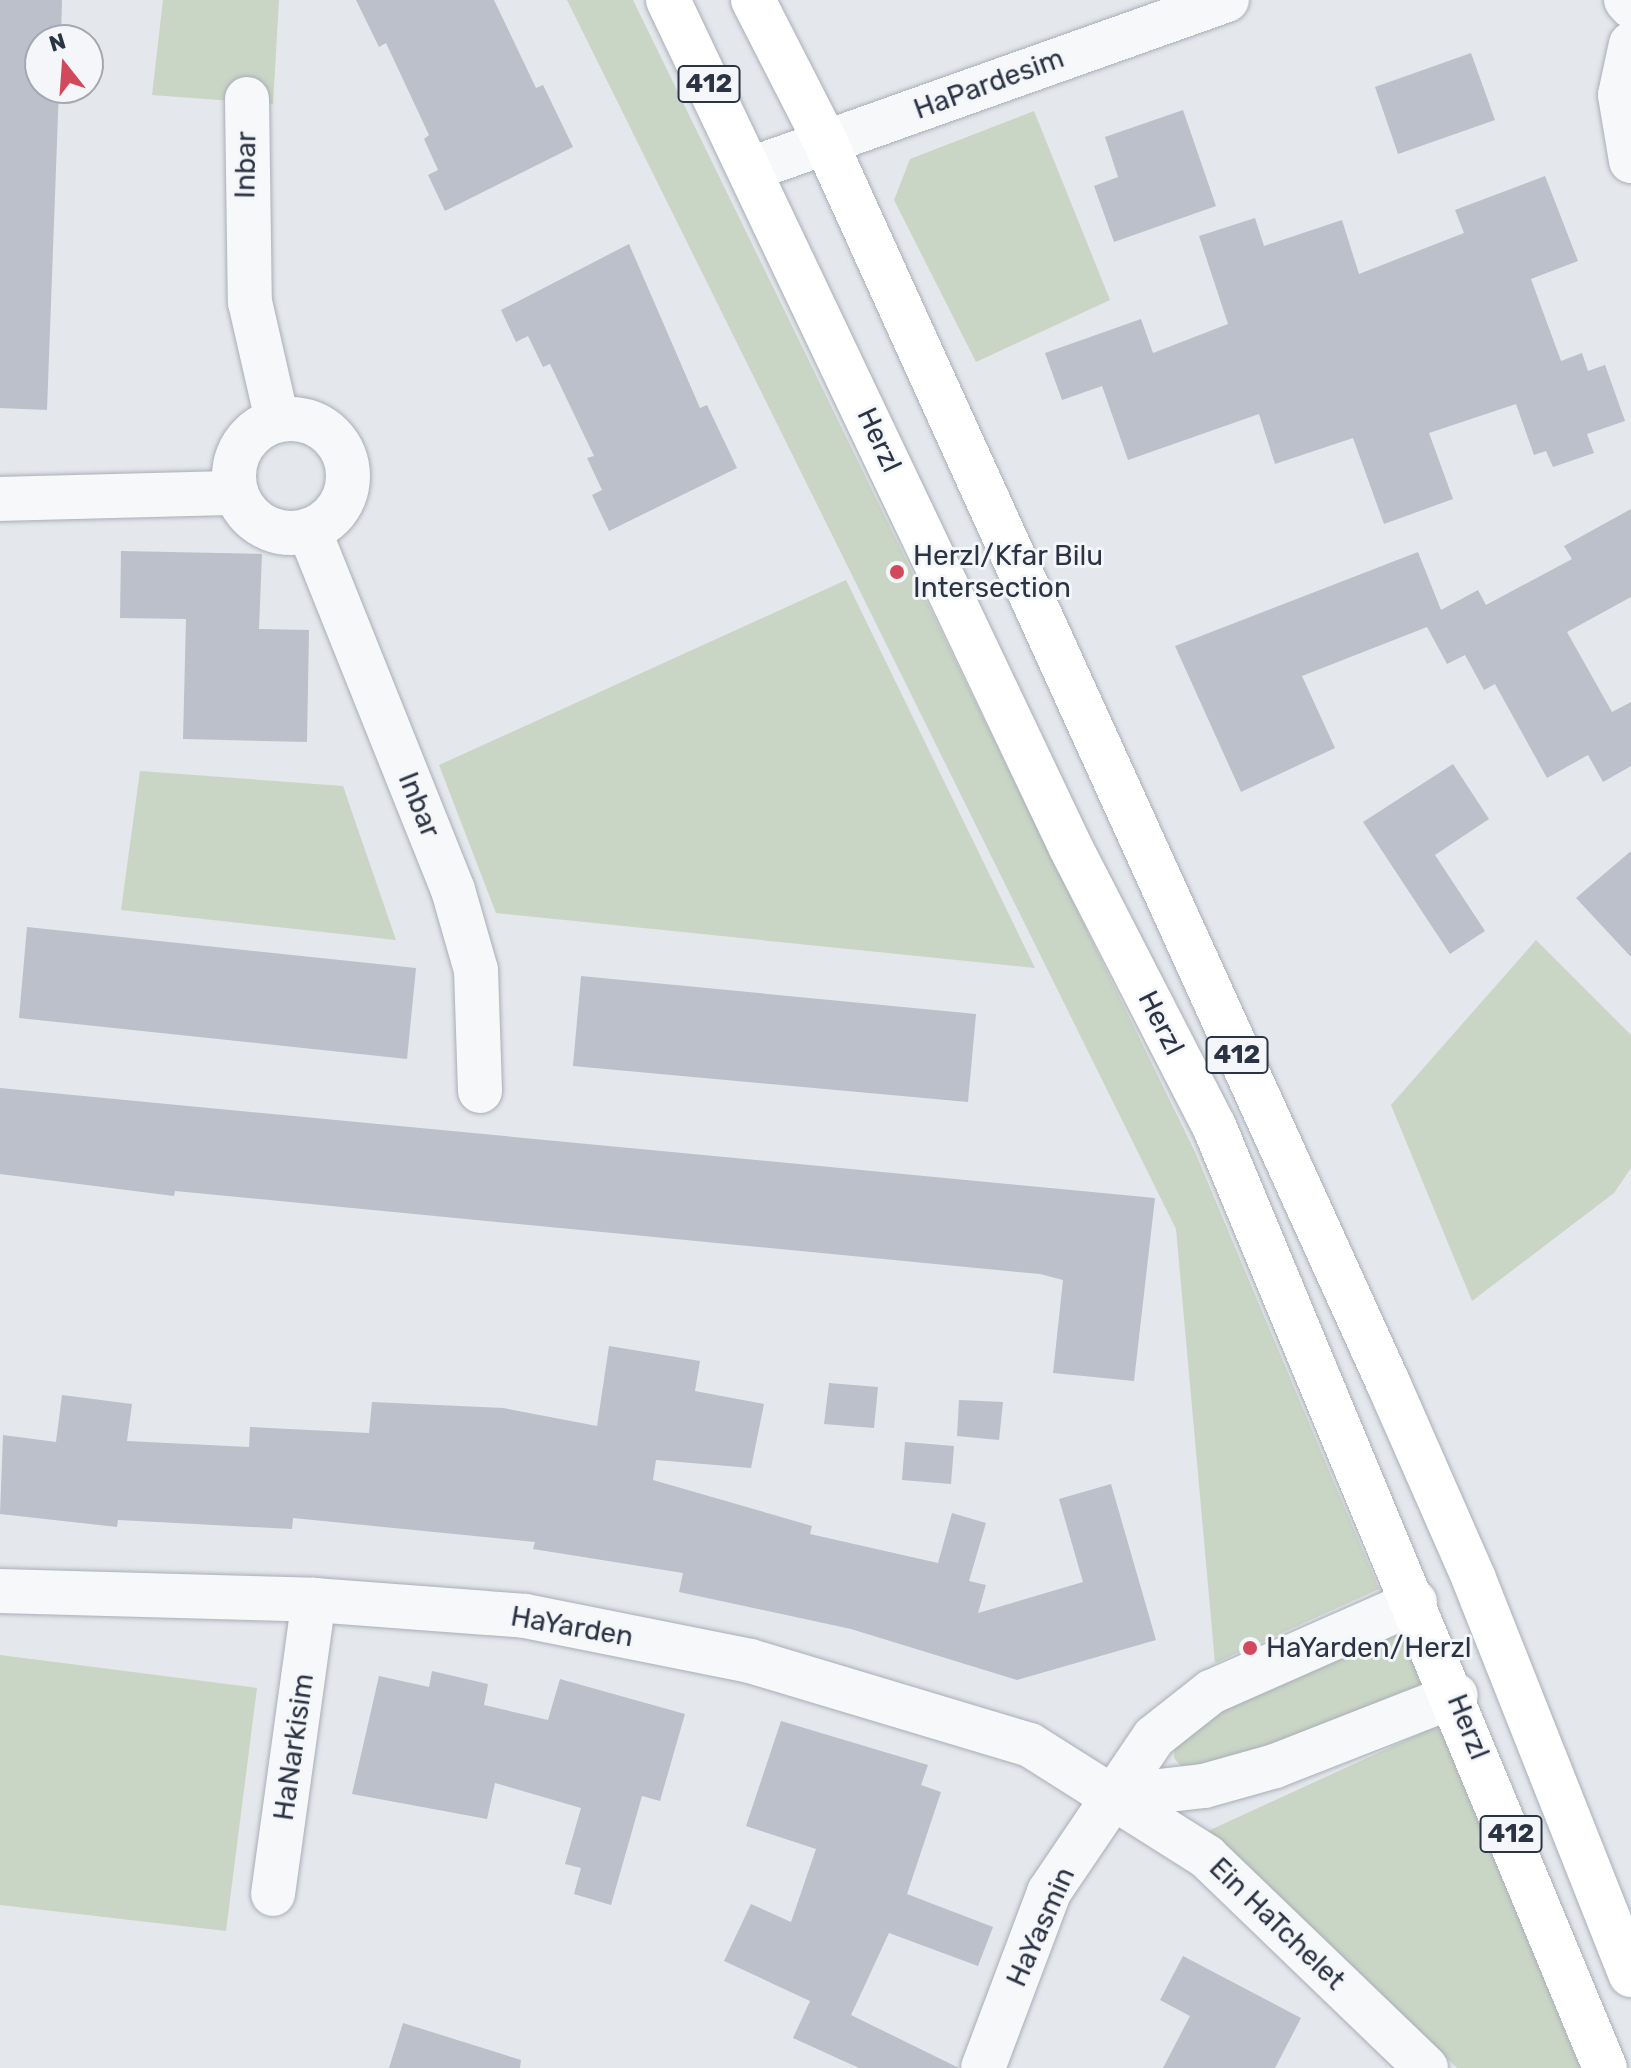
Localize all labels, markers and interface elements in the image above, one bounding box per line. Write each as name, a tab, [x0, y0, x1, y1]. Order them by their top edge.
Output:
north arrow	[24, 24, 104, 104]
text: N	[46, 27, 69, 58]
street label: HaPardesim	[909, 41, 1069, 127]
road number: 412	[677, 62, 741, 106]
street label: Inbar	[229, 131, 263, 199]
street label: Herzl	[850, 402, 908, 478]
place label: Herzl/Kfar Bilu Intersection	[913, 539, 1104, 605]
marker: Herzl/Kfar Bilu Intersection	[888, 563, 906, 581]
street label: Inbar	[391, 767, 447, 843]
street label: Herzl	[1131, 985, 1191, 1061]
road number: 412	[1205, 1033, 1269, 1077]
street label: HaYarden	[508, 1600, 636, 1654]
place label: HaYarden/Herzl	[1266, 1631, 1472, 1665]
marker: HaYarden/Herzl	[1241, 1639, 1259, 1657]
street label: HaNarkisim	[267, 1671, 321, 1823]
street label: Herzl	[1440, 1689, 1496, 1765]
road number: 412	[1479, 1812, 1543, 1856]
street label: Ein HaTchelet	[1202, 1851, 1352, 1997]
street label: HaYasmin	[1000, 1862, 1082, 1992]

